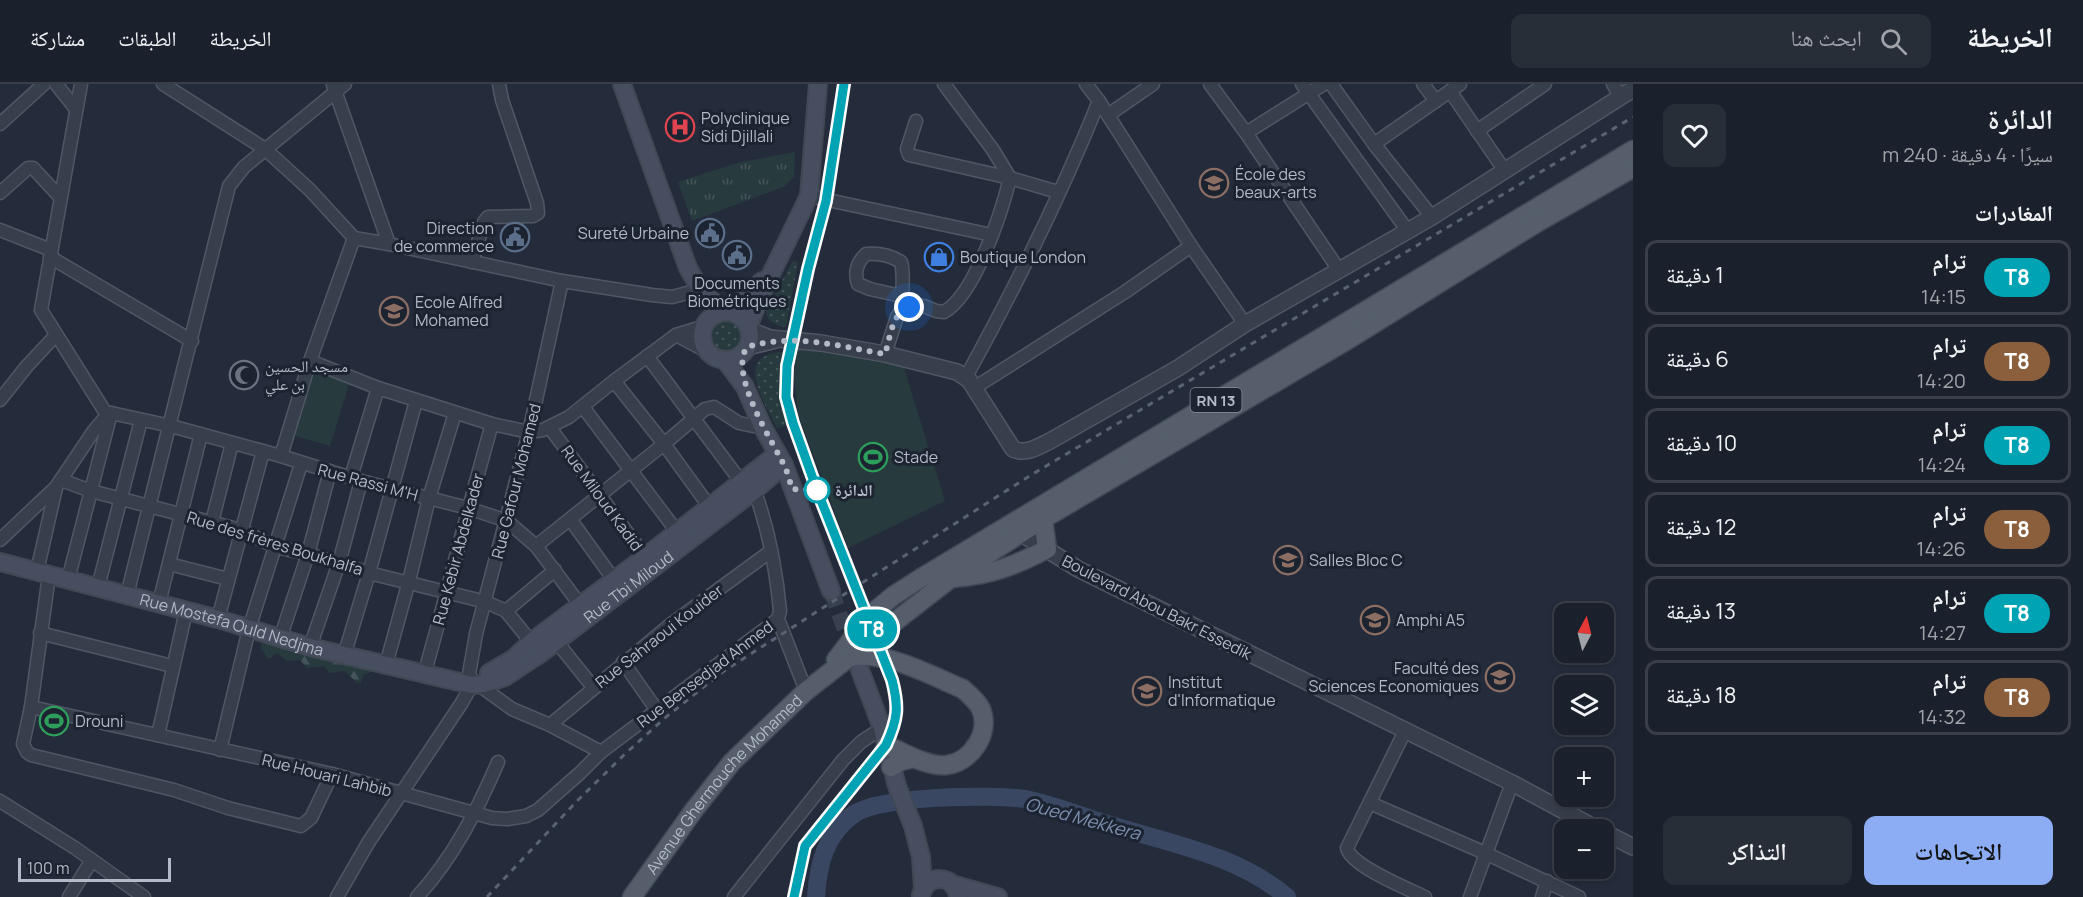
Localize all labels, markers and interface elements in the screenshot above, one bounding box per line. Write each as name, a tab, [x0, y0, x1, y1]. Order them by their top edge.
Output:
search box	[1511, 14, 1931, 68]
text: الخريطة	[1967, 17, 2053, 55]
text: ابحث هنا	[1791, 23, 1862, 53]
text: مشاركة	[30, 24, 85, 52]
text: الطبقات	[118, 24, 177, 52]
text: الخريطة	[210, 24, 271, 52]
icon: search	[1877, 25, 1910, 58]
text: الدائرة	[1988, 99, 2053, 137]
button: heart	[1663, 104, 1726, 167]
place label: Polyclinique Sidi Djillali	[701, 107, 790, 147]
hospital icon: Polyclinique Sidi Djillali	[664, 111, 696, 143]
text: سيرًا · 4 دقيقة · 240 m	[1882, 141, 2053, 168]
place label: École des beaux-arts	[1235, 163, 1317, 203]
school or university icon: École des beaux-arts	[1198, 167, 1230, 199]
text: المغادرات	[1975, 198, 2053, 228]
place label: Direction de commerce	[394, 217, 494, 257]
public building icon: Sureté Urbaine	[694, 217, 726, 249]
public building icon: Direction de commerce	[499, 221, 531, 253]
place label: Sureté Urbaine	[578, 222, 689, 244]
public building icon: Documents Biométriques	[721, 239, 753, 271]
shop icon: Boutique London	[923, 241, 955, 273]
place label: Boutique London	[960, 246, 1086, 268]
text: ترام	[1932, 246, 1966, 276]
text: 1 دقيقة	[1666, 260, 1724, 290]
text: T8	[2004, 263, 2030, 291]
place label: Documents Biométriques	[688, 272, 786, 312]
text: 14:15	[1921, 283, 1966, 310]
place label: Ecole Alfred Mohamed	[415, 291, 502, 331]
your location	[894, 292, 924, 322]
school or university icon: Ecole Alfred Mohamed	[378, 295, 410, 327]
text: ترام	[1932, 330, 1966, 360]
text: 6 دقيقة	[1666, 344, 1729, 374]
text: T8	[2004, 347, 2030, 375]
place label: مسجد الحسين بن علي	[265, 355, 348, 397]
mosque icon: مسجد الحسين بن علي	[228, 359, 260, 391]
text: 14:20	[1917, 367, 1966, 394]
road number: RN 13	[1190, 388, 1242, 412]
street label: Rue Gafour Mohamed	[486, 401, 546, 561]
text: ترام	[1932, 414, 1966, 444]
text: 10 دقيقة	[1666, 428, 1737, 458]
text: T8	[2004, 431, 2030, 459]
street label: Rue Miloud Kadid	[556, 441, 648, 555]
sports icon: Stade	[857, 441, 889, 473]
place label: Stade	[894, 446, 938, 468]
text: 14:24	[1918, 451, 1966, 478]
street label: Rue Rassi M'H	[316, 458, 420, 506]
street label: Rue Kebir Abdelkader	[427, 471, 489, 627]
marker: الدائرة	[804, 477, 830, 503]
place label: الدائرة	[835, 479, 873, 501]
text: ترام	[1932, 498, 1966, 528]
street label: Rue des frères Boukhalfa	[184, 506, 366, 580]
text: 12 دقيقة	[1666, 512, 1736, 542]
text: T8	[2004, 515, 2030, 543]
text: 14:26	[1917, 535, 1966, 562]
school or university icon: Salles Bloc C	[1272, 544, 1304, 576]
street label: Rue Tbi Miloud	[579, 545, 678, 628]
street label: Boulevard Abou Bakr Essedik	[1058, 549, 1257, 665]
place label: Salles Bloc C	[1309, 549, 1403, 571]
street label: Rue Sahraoui Kouider	[590, 579, 728, 693]
text: ترام	[1932, 582, 1966, 612]
street label: Rue Mostefa Ould Nedjma	[137, 588, 326, 661]
text: 13 دقيقة	[1666, 596, 1736, 626]
text: T8	[2004, 599, 2030, 627]
north arrow	[1554, 603, 1614, 663]
map controls	[1554, 603, 1614, 879]
school or university icon: Amphi A5	[1359, 604, 1391, 636]
place label: Amphi A5	[1396, 609, 1465, 631]
line badge: T8	[845, 610, 899, 648]
street label: Rue Bensedjad Ahmed	[632, 615, 778, 733]
text: T8	[859, 615, 885, 643]
text: 14:27	[1919, 619, 1966, 646]
place label: Faculté des Sciences Economiques	[1309, 657, 1479, 697]
school or university icon: Faculté des Sciences Economiques	[1484, 661, 1516, 693]
text: ترام	[1932, 666, 1966, 696]
place label: Institut d'Informatique	[1168, 671, 1276, 711]
school or university icon: Institut d'Informatique	[1131, 675, 1163, 707]
button: layers	[1554, 675, 1614, 735]
text: 18 دقيقة	[1666, 680, 1737, 710]
text: T8	[2004, 683, 2030, 711]
street label: Avenue Ghermouche Mohamed	[641, 689, 807, 879]
text: 14:32	[1918, 703, 1966, 730]
sports icon: Drouni	[38, 705, 70, 737]
place label: Drouni	[75, 710, 124, 732]
button: +	[1554, 747, 1614, 807]
street label: Rue Houari Lahbib	[260, 748, 394, 802]
water label: Oued Mekkera	[1023, 791, 1144, 845]
button: التذاكر	[1663, 816, 1852, 885]
button: الاتجاهات	[1864, 816, 2053, 885]
button: −	[1554, 819, 1614, 879]
scale bar	[18, 855, 171, 882]
text: 100 m	[27, 857, 70, 879]

